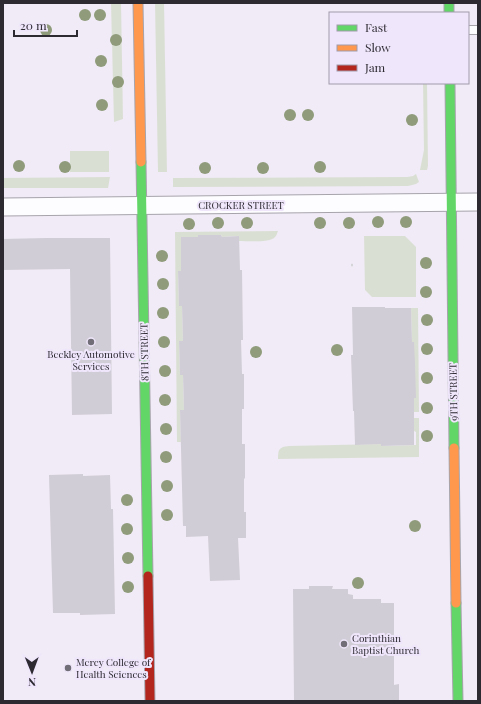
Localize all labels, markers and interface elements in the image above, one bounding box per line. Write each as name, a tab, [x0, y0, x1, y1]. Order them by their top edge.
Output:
scale bar	[14, 12, 77, 38]
legend	[329, 12, 469, 84]
text: 20 m	[20, 17, 47, 33]
text: Fast	[365, 19, 388, 35]
text: Slow	[365, 39, 391, 55]
text: Jam	[364, 59, 386, 75]
street label: CROCKER STREET	[198, 198, 284, 212]
street label: 8TH STREET	[136, 323, 152, 381]
marker: Beckley Automotive Services	[86, 337, 96, 347]
place label: Beckley Automotive Services	[47, 347, 135, 373]
street label: 9TH STREET	[445, 363, 461, 421]
place label: Corinthian Baptist Church	[352, 631, 419, 657]
marker: Corinthian Baptist Church	[339, 639, 349, 649]
north arrow	[12, 652, 52, 692]
place label: Mercy College of Health Sciences	[76, 655, 151, 681]
marker: Mercy College of Health Sciences	[63, 663, 73, 673]
text: N	[28, 675, 36, 690]

